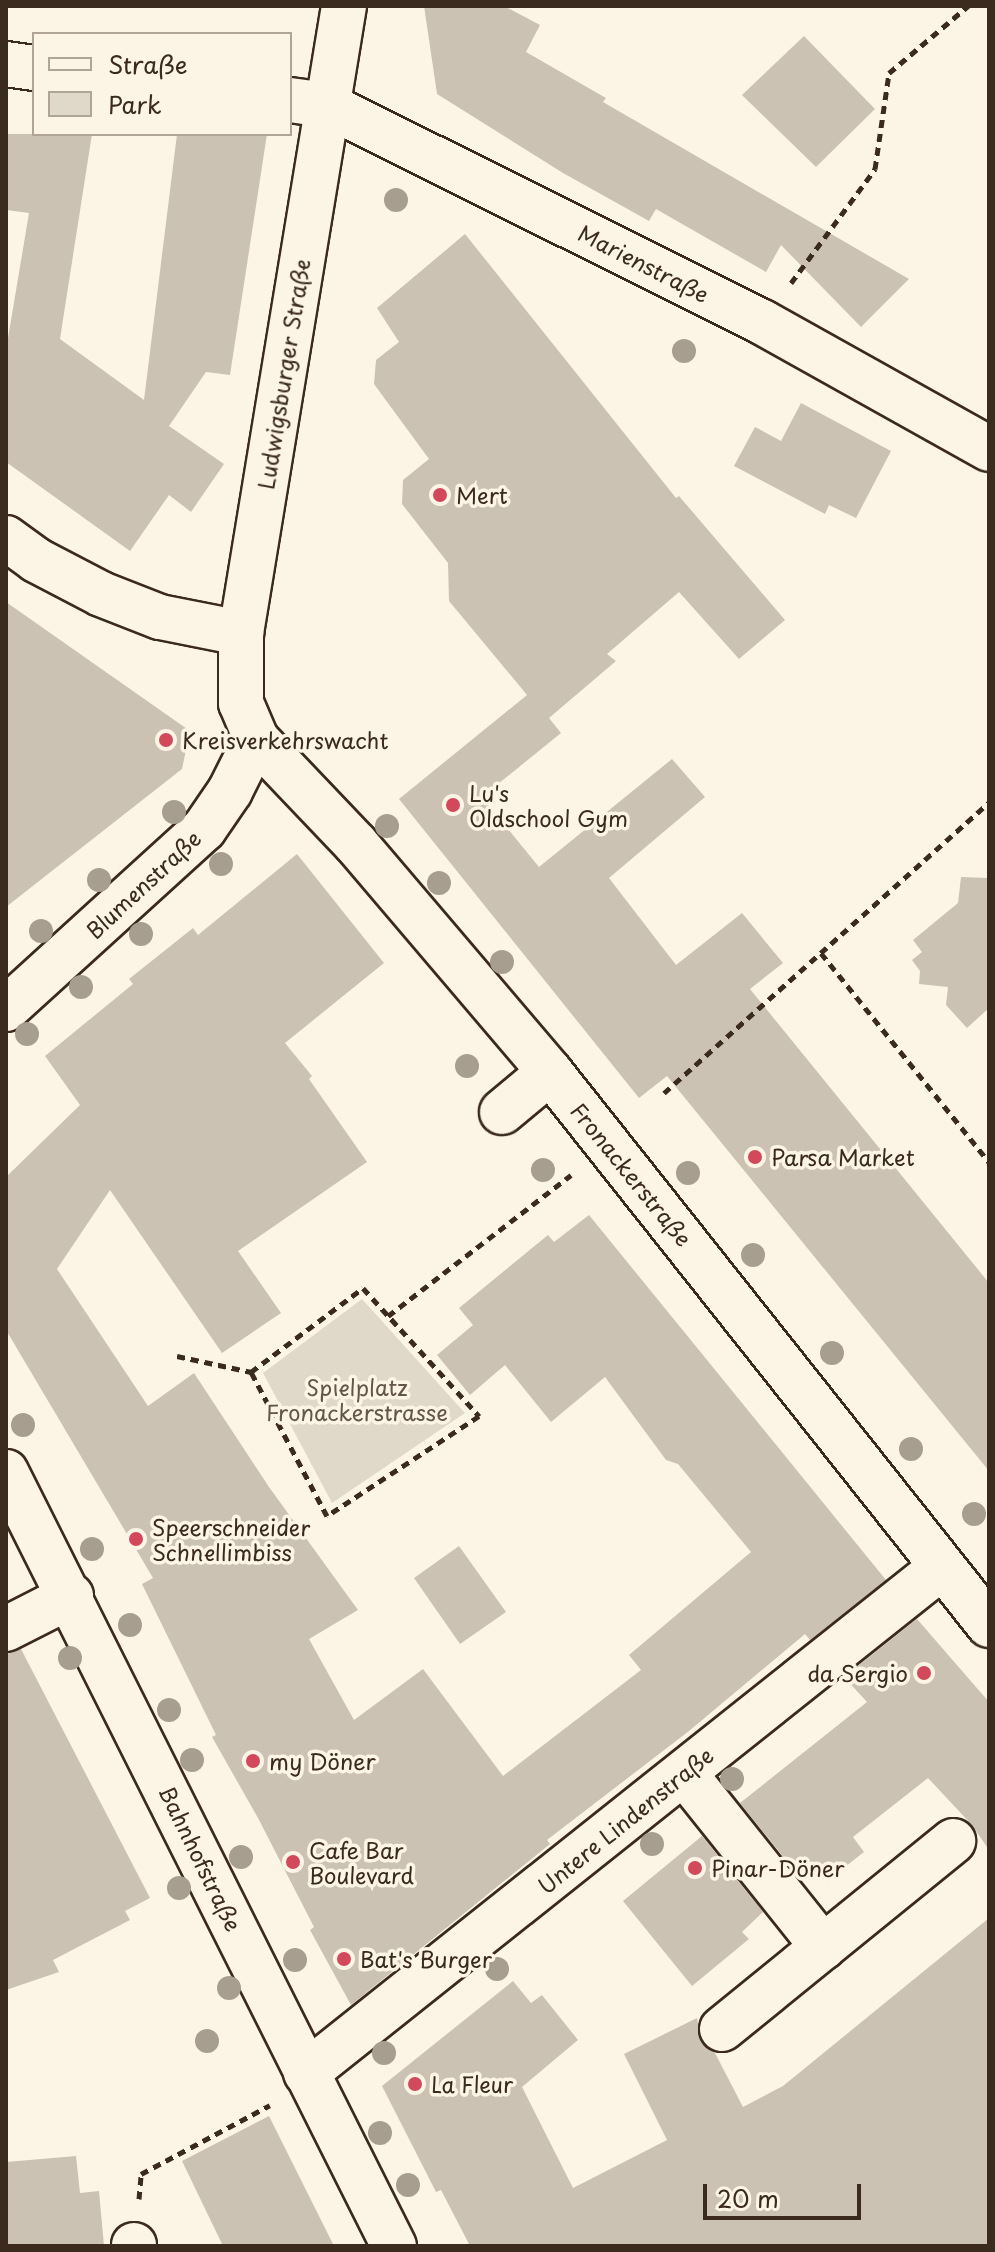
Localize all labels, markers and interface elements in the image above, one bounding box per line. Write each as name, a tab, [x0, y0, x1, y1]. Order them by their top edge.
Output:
legend	[32, 32, 292, 136]
text: Straße	[108, 46, 187, 82]
text: Park	[108, 86, 162, 122]
street label: Marienstraße	[574, 219, 714, 307]
street label: Ludwigsburger Straße	[252, 256, 314, 492]
place label: Mert	[456, 482, 508, 508]
marker: Mert	[431, 486, 449, 504]
place label: Kreisverkehrswacht	[182, 727, 389, 753]
marker: Kreisverkehrswacht	[157, 731, 175, 749]
place label: Lu's Oldschool Gym	[469, 779, 628, 830]
marker: Lu's Oldschool Gym	[444, 796, 462, 814]
street label: Blumenstraße	[80, 824, 206, 944]
street label: Fronackerstraße	[566, 1097, 698, 1251]
place label: Parsa Market	[771, 1144, 916, 1170]
marker: Parsa Market	[746, 1148, 764, 1166]
park label: Spielplatz Fronackerstrasse	[266, 1373, 448, 1424]
place label: Speerschneider Schnellimbiss	[152, 1513, 310, 1564]
marker: Speerschneider Schnellimbiss	[127, 1530, 145, 1548]
place label: da Sergio	[808, 1660, 908, 1686]
marker: da Sergio	[915, 1664, 933, 1682]
street label: Untere Lindenstraße	[532, 1741, 718, 1899]
place label: my Döner	[269, 1748, 376, 1774]
marker: my Döner	[244, 1752, 262, 1770]
street label: Bahnhofstraße	[154, 1781, 248, 1935]
place label: Cafe Bar Boulevard	[309, 1836, 414, 1888]
marker: Cafe Bar Boulevard	[284, 1853, 302, 1871]
place label: Pinar-Döner	[711, 1855, 845, 1881]
marker: Pinar-Döner	[686, 1859, 704, 1877]
place label: Bat's Burger	[360, 1946, 492, 1972]
marker: Bat's Burger	[335, 1950, 353, 1968]
place label: La Fleur	[431, 2071, 516, 2097]
marker: La Fleur	[406, 2075, 424, 2093]
scale bar	[707, 2168, 865, 2218]
text: 20 m	[717, 2180, 779, 2216]

